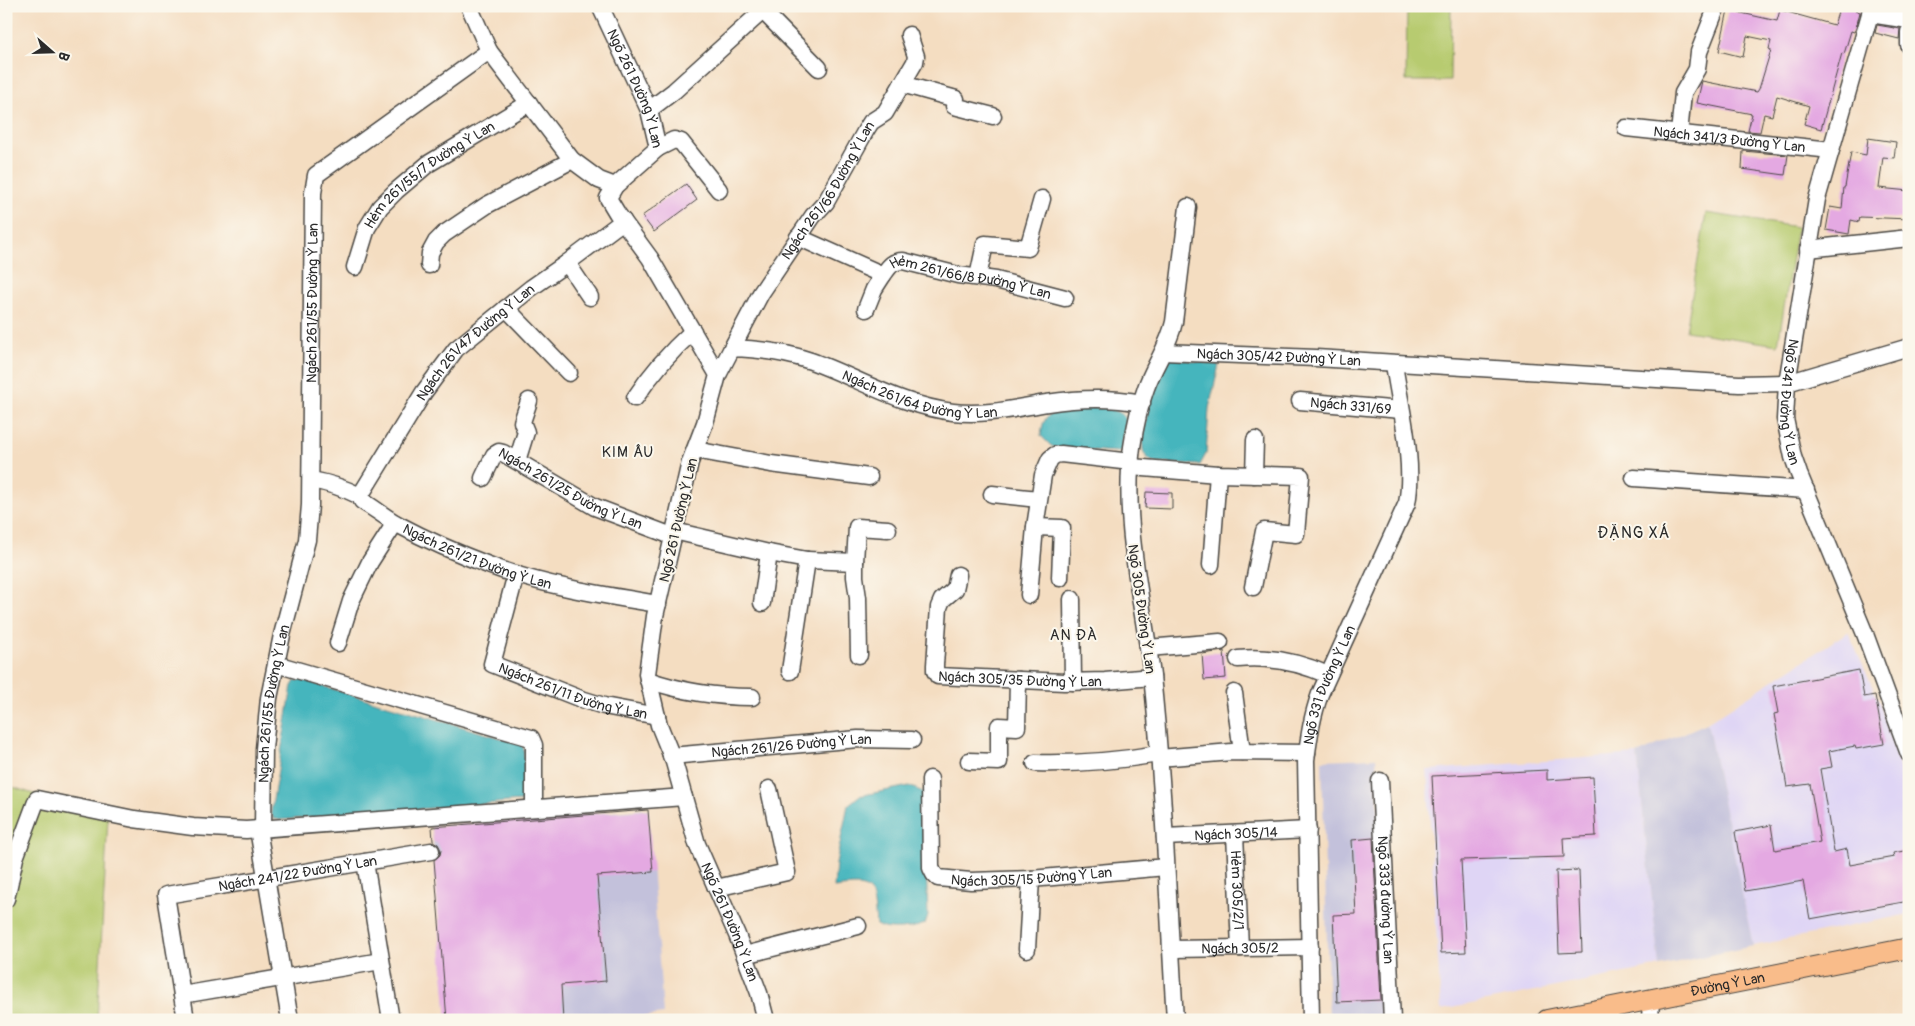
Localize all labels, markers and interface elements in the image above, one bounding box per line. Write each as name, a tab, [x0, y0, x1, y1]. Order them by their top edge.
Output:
street label: Ngõ 261 Đường Ỷ Lan	[603, 26, 666, 150]
north arrow	[28, 28, 78, 78]
text: B	[54, 50, 73, 63]
street label: Hẻm 261/55/7 Đường Ỷ Lan	[361, 118, 498, 232]
street label: Ngách 261/66 Đường Ỷ Lan	[778, 118, 878, 263]
street label: Ngách 341/3 Đường Ỷ Lan	[1653, 123, 1806, 156]
street label: Ngách 261/55 Đường Ỷ Lan	[303, 223, 322, 383]
street label: Hẻm 261/66/8 Đường Ỷ Lan	[887, 253, 1053, 303]
street label: Ngách 261/47 Đường Ỷ Lan	[413, 281, 538, 404]
street label: Ngõ 341 Đường Ỷ Lan	[1776, 338, 1803, 467]
street label: Ngách 305/42 Đường Ỷ Lan	[1196, 345, 1362, 370]
street label: Ngách 261/64 Đường Ỷ Lan	[839, 367, 998, 422]
street label: Ngách 331/69	[1309, 394, 1392, 418]
district label: KIM ÂU	[602, 443, 654, 462]
street label: Ngách 261/25 Đường Ỷ Lan	[495, 444, 645, 533]
street label: Ngõ 261 Đường Ỷ Lan	[656, 456, 701, 584]
street label: Ngách 261/21 Đường Ỷ Lan	[400, 521, 553, 593]
district label: ĐẶNG XÁ	[1597, 523, 1671, 543]
street label: Ngõ 305 Đường Ỷ Lan	[1124, 543, 1159, 675]
street label: Ngách 261/55 Đường Ỷ Lan	[256, 623, 293, 783]
street label: Ngõ 331 Đường Ỷ Lan	[1300, 623, 1359, 746]
district label: AN ĐÀ	[1050, 626, 1098, 645]
street label: Ngách 261/11 Đường Ỷ Lan	[496, 659, 649, 723]
street label: Ngách 305/35 Đường Ỷ Lan	[938, 668, 1102, 691]
street label: Ngách 261/26 Đường Ỷ Lan	[711, 731, 872, 761]
street label: Ngách 305/14	[1194, 823, 1278, 845]
street label: Ngõ 333 đường Ỷ Lan	[1374, 835, 1397, 964]
street label: Hẻm 305/2/1	[1227, 850, 1247, 930]
street label: Ngách 241/22 Đường Ỷ Lan	[217, 852, 378, 895]
street label: Ngõ 261 Đường Ỷ Lan	[697, 860, 762, 984]
street label: Ngách 305/15 Đường Ỷ Lan	[950, 864, 1113, 890]
street label: Ngách 305/2	[1201, 939, 1279, 958]
street label: Đường Ỷ Lan	[1689, 969, 1766, 1000]

